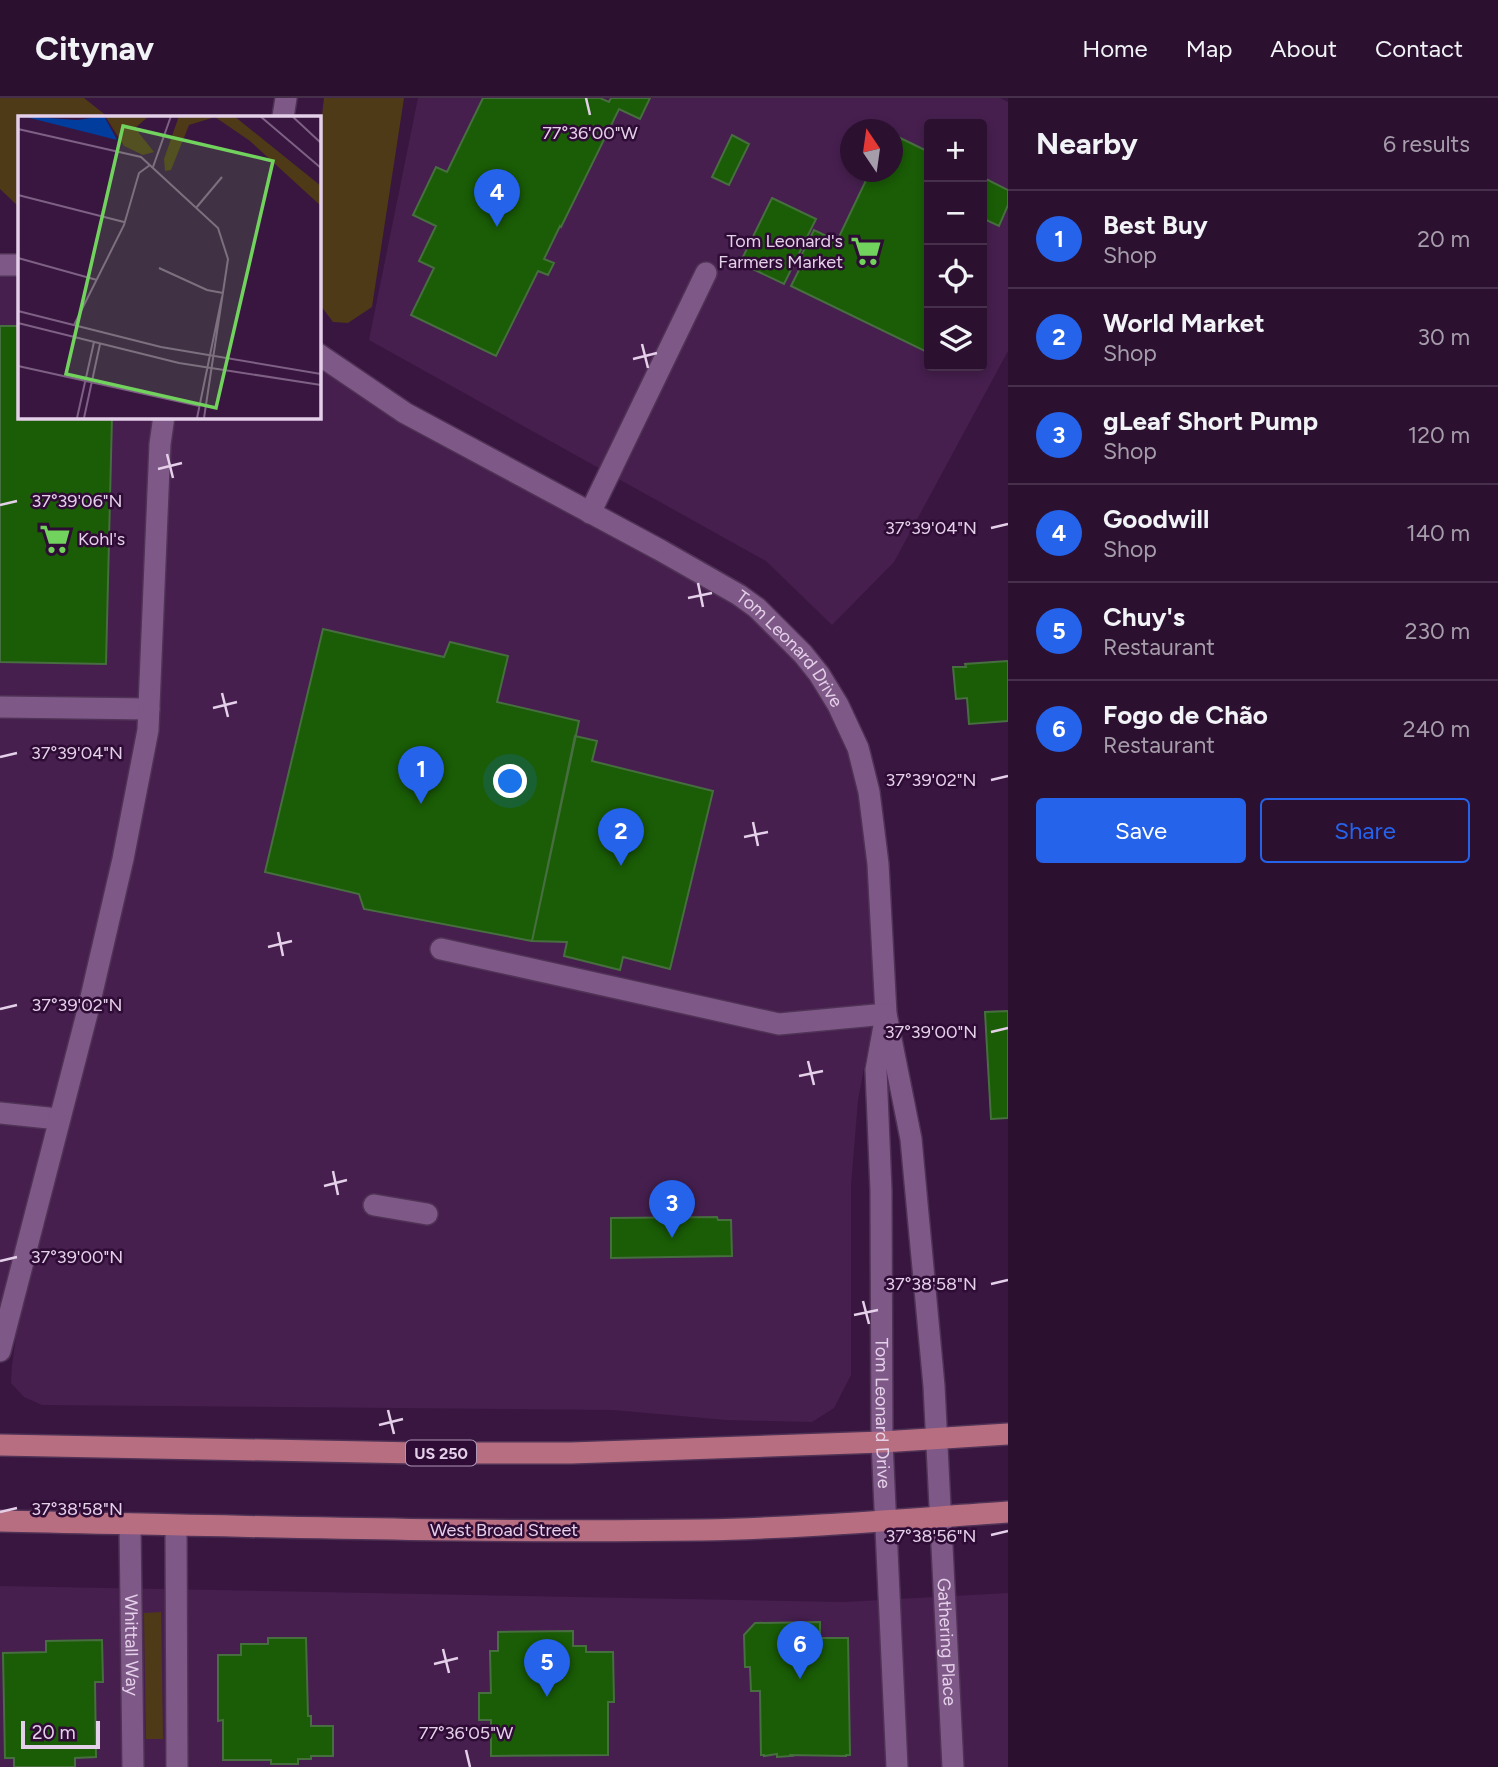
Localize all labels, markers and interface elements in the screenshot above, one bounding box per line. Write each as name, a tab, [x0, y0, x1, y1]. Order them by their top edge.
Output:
text: Citynav	[35, 29, 154, 68]
text: Home	[1082, 34, 1148, 63]
text: Map	[1186, 34, 1232, 63]
text: About	[1270, 34, 1337, 63]
text: Contact	[1375, 34, 1463, 63]
inset map	[18, 116, 320, 418]
north arrow	[840, 119, 903, 182]
map controls	[924, 119, 987, 371]
button: +	[924, 119, 987, 182]
text: 77°36'00"W	[542, 122, 639, 144]
text: Nearby	[1036, 125, 1138, 162]
text: 6 results	[1383, 130, 1470, 158]
pin: 4	[474, 169, 520, 227]
button: −	[924, 182, 987, 245]
text: Best Buy	[1103, 209, 1208, 241]
text: 1	[1054, 225, 1064, 253]
text: 20 m	[1417, 225, 1470, 253]
place label: Tom Leonard's Farmers Market	[718, 230, 843, 273]
supermarket icon: Tom Leonard's Farmers Market	[849, 234, 883, 268]
text: Shop	[1103, 241, 1157, 269]
button: locate	[924, 245, 987, 308]
text: World Market	[1103, 307, 1265, 339]
button: layers	[924, 308, 987, 371]
text: 2	[1052, 323, 1066, 351]
text: 30 m	[1417, 323, 1470, 351]
text: Shop	[1103, 339, 1157, 367]
text: gLeaf Short Pump	[1103, 405, 1318, 437]
text: 3	[1053, 421, 1065, 449]
text: 120 m	[1408, 421, 1470, 449]
text: Shop	[1103, 437, 1157, 465]
text: 37°39'06"N	[31, 490, 123, 512]
text: Goodwill	[1103, 503, 1209, 535]
text: 37°39'04"N	[885, 517, 977, 539]
text: 4	[1052, 519, 1066, 547]
text: 140 m	[1406, 519, 1470, 547]
supermarket icon: Kohl's	[38, 522, 72, 556]
place label: Kohl's	[78, 528, 125, 550]
text: Shop	[1103, 535, 1157, 563]
street label: Tom Leonard Drive	[732, 586, 848, 711]
text: Chuy's	[1103, 601, 1185, 633]
text: 5	[1052, 617, 1066, 645]
text: 230 m	[1405, 617, 1470, 645]
text: Restaurant	[1103, 633, 1215, 661]
text: Fogo de Chão	[1103, 699, 1268, 731]
text: 6	[1052, 715, 1066, 743]
text: 240 m	[1403, 715, 1470, 743]
text: Restaurant	[1103, 731, 1215, 759]
text: 37°39'04"N	[31, 742, 123, 764]
pin: 1	[398, 746, 444, 804]
your location	[493, 764, 527, 798]
text: 37°39'02"N	[886, 769, 976, 791]
button: Save	[1036, 798, 1246, 863]
button: Share	[1260, 798, 1470, 863]
pin: 2	[598, 808, 644, 866]
text: 37°39'02"N	[32, 994, 122, 1016]
text: 37°39'00"N	[885, 1021, 977, 1043]
pin: 3	[649, 1180, 695, 1238]
text: 37°39'00"N	[31, 1246, 123, 1268]
text: 37°38'58"N	[885, 1273, 977, 1295]
street label: Tom Leonard Drive	[871, 1338, 895, 1489]
road number: US 250	[406, 1441, 476, 1466]
text: 37°38'58"N	[31, 1498, 123, 1520]
street label: West Broad Street	[430, 1519, 578, 1541]
text: 37°38'56"N	[886, 1525, 976, 1547]
street label: Gathering Place	[933, 1577, 961, 1707]
street label: Whittall Way	[120, 1594, 143, 1697]
pin: 6	[777, 1621, 823, 1679]
pin: 5	[524, 1639, 570, 1697]
scale bar	[21, 1718, 100, 1750]
text: 20 m	[32, 1721, 76, 1744]
text: 77°36'05"W	[419, 1722, 514, 1744]

